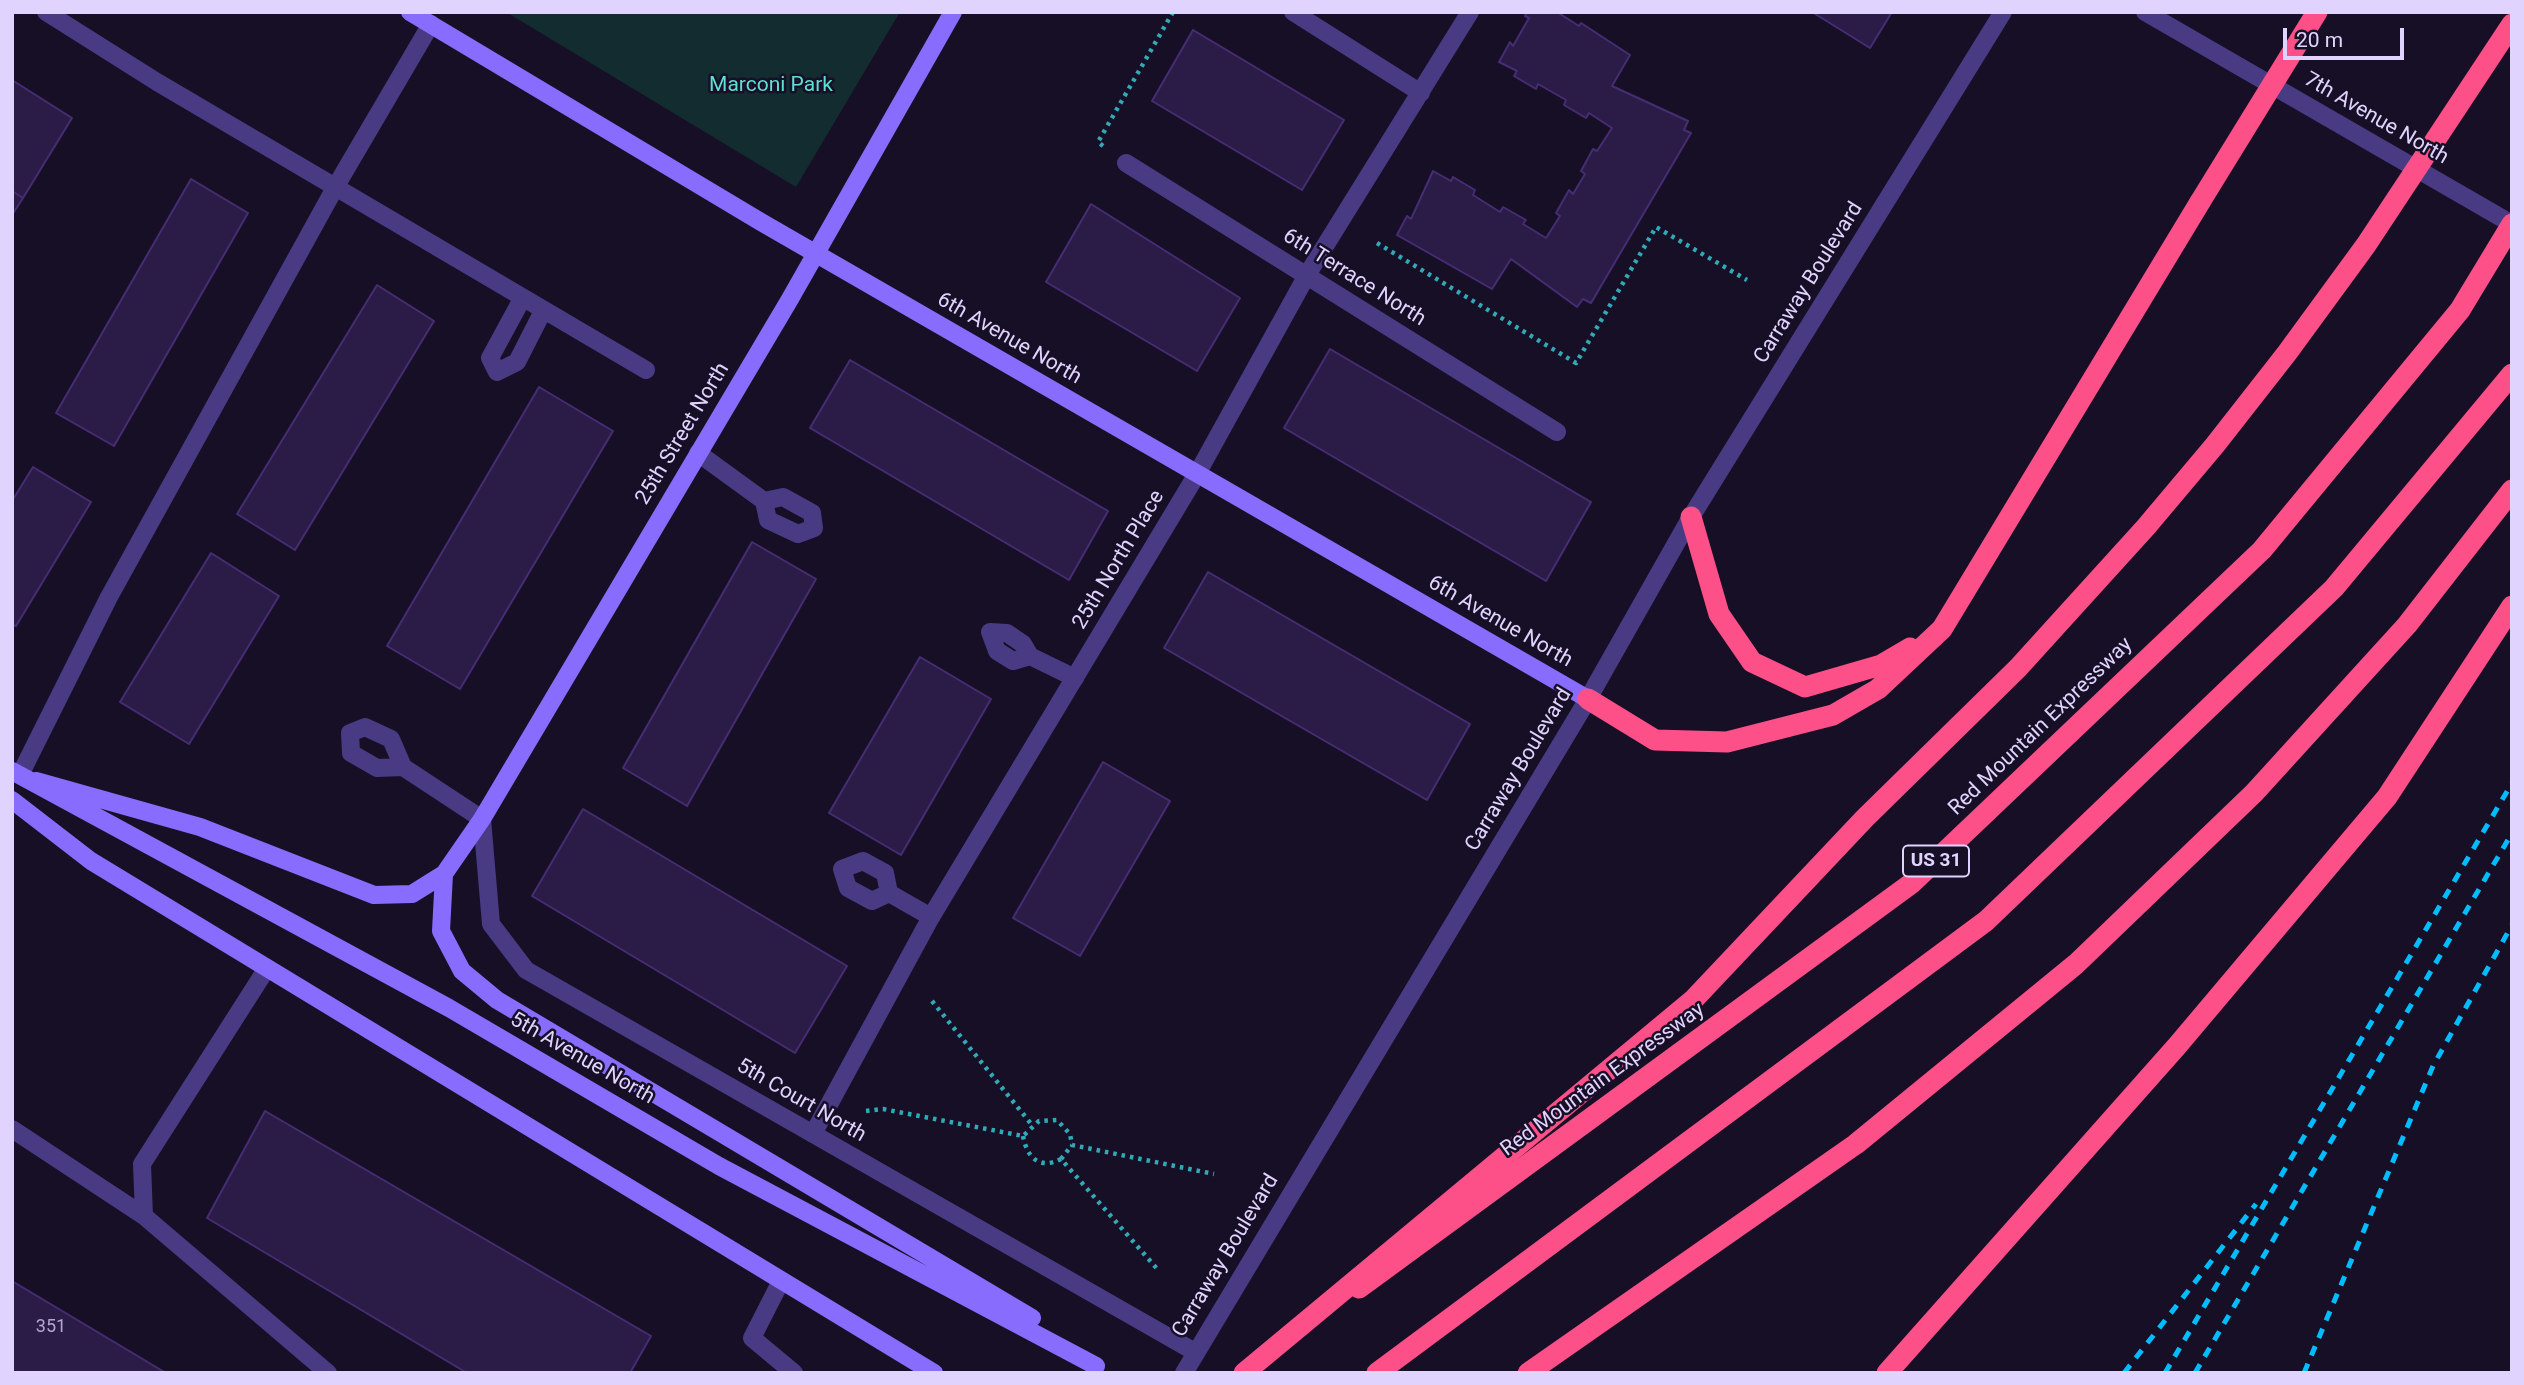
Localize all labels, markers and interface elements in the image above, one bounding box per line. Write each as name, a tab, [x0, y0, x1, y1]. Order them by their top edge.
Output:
scale bar	[2286, 14, 2407, 58]
text: 20 m	[2296, 28, 2343, 52]
street label: 7th Avenue North	[2299, 68, 2453, 170]
park label: Marconi Park	[709, 73, 833, 99]
street label: Carraway Boulevard	[1749, 198, 1869, 368]
street label: 6th Terrace North	[1278, 224, 1430, 332]
street label: 6th Avenue North	[932, 288, 1086, 390]
street label: 25th Street North	[631, 359, 735, 509]
street label: 25th North Place	[1068, 486, 1170, 634]
street label: 6th Avenue North	[1423, 571, 1577, 673]
street label: Red Mountain Expressway	[1944, 633, 2138, 821]
street label: Carraway Boulevard	[1460, 684, 1578, 856]
road number: US 31	[1903, 846, 1969, 876]
street label: Red Mountain Expressway	[1496, 998, 1710, 1162]
street label: 5th Avenue North	[505, 1008, 659, 1110]
street label: 5th Court North	[732, 1054, 870, 1148]
street label: Carraway Boulevard	[1167, 1170, 1285, 1342]
house number: 351	[36, 1316, 66, 1338]

